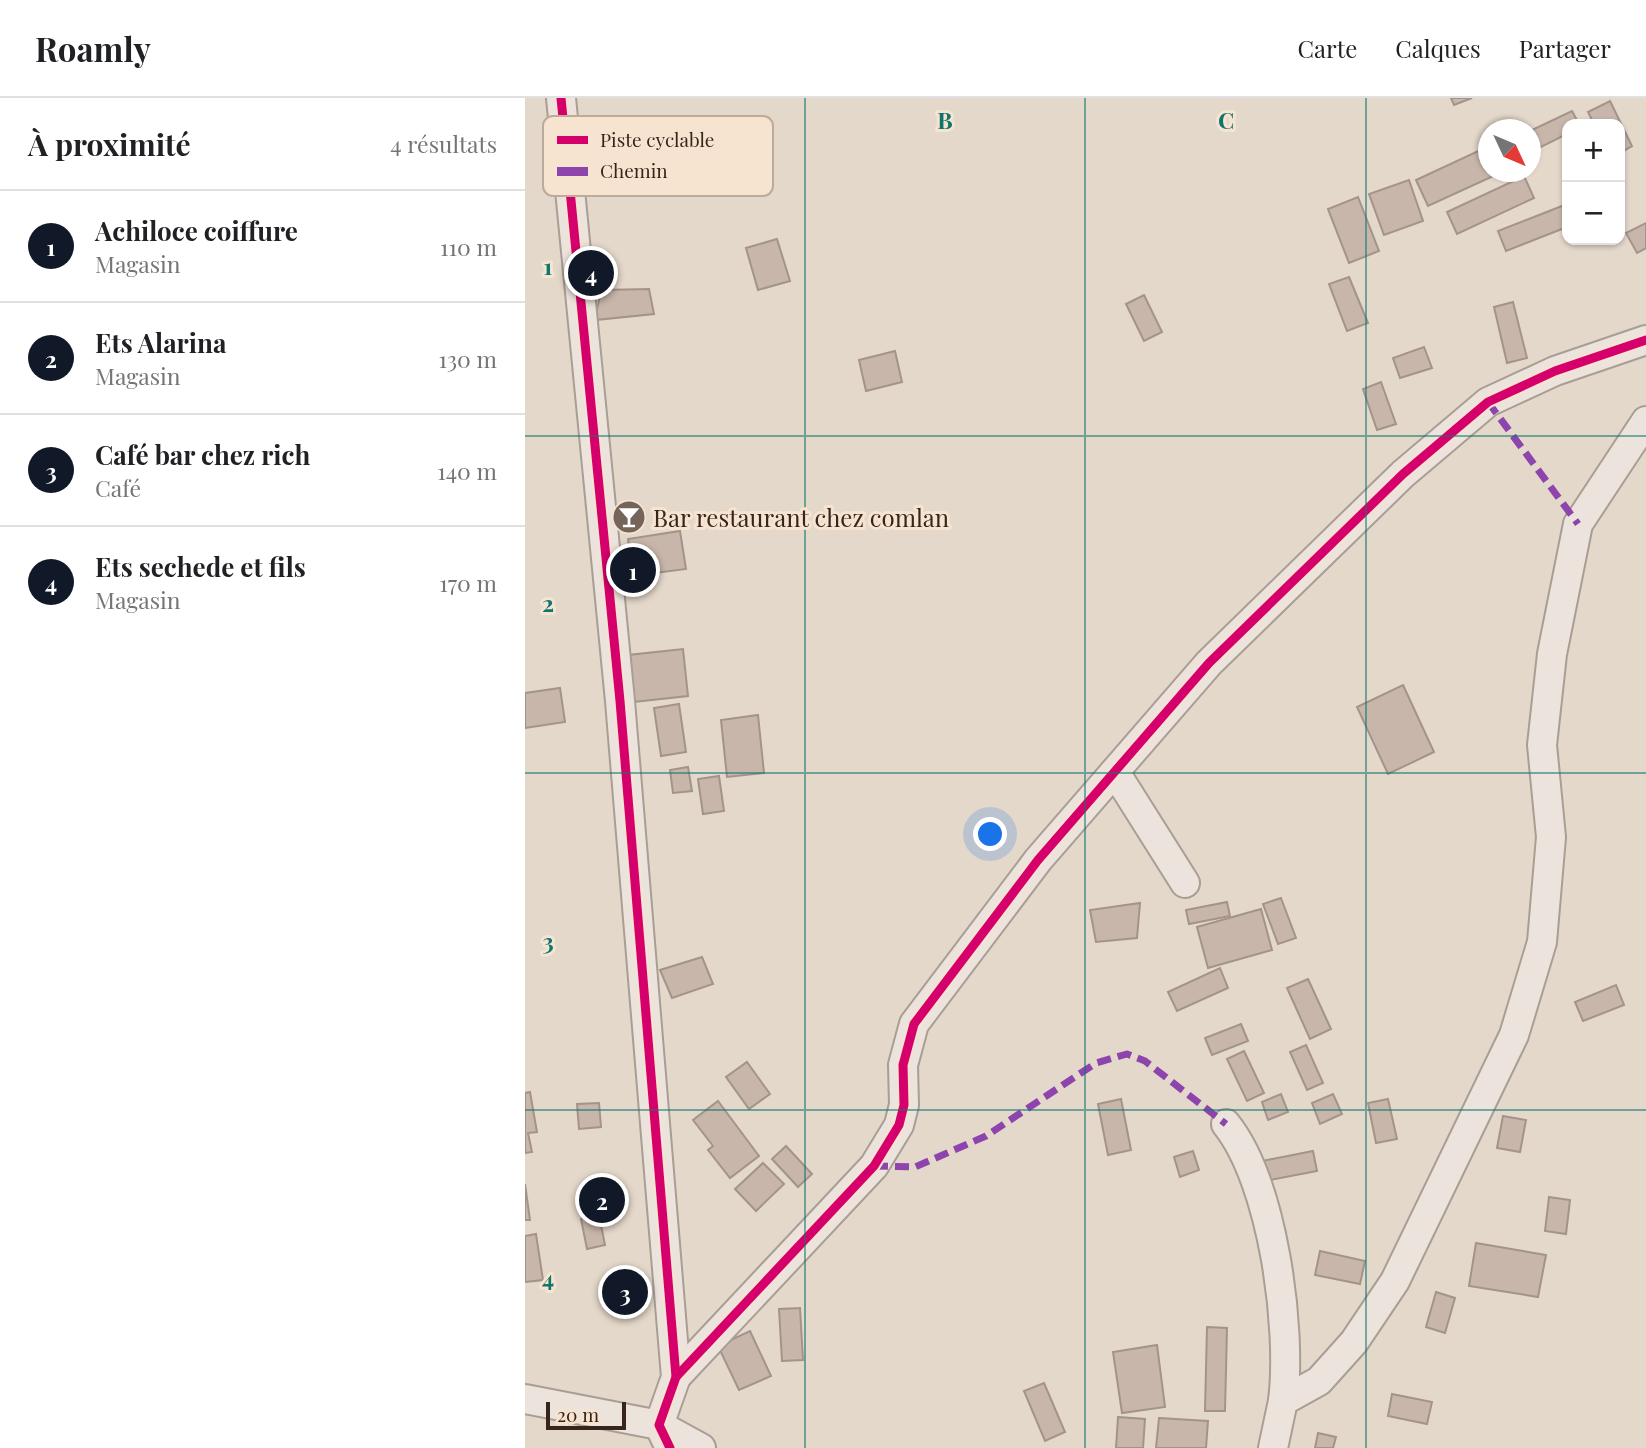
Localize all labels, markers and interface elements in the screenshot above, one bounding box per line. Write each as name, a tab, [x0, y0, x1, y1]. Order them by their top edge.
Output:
text: Roamly	[35, 26, 151, 70]
text: Carte	[1298, 32, 1357, 64]
text: Calques	[1395, 32, 1481, 64]
text: Partager	[1519, 32, 1611, 64]
text: B	[937, 104, 953, 135]
text: C	[1218, 104, 1234, 135]
legend	[543, 116, 773, 196]
north arrow	[1478, 119, 1541, 182]
map controls	[1562, 119, 1625, 245]
button: +	[1562, 119, 1625, 182]
text: À proximité	[28, 124, 191, 164]
text: Piste cyclable	[600, 126, 714, 152]
text: 4 résultats	[390, 128, 497, 159]
text: Chemin	[600, 157, 668, 183]
button: −	[1562, 182, 1625, 245]
text: Achiloce coiffure	[95, 213, 298, 248]
text: 1	[47, 231, 55, 262]
text: 110 m	[440, 231, 497, 262]
pin: 4	[568, 247, 614, 299]
text: Magasin	[95, 248, 181, 279]
text: 1	[544, 250, 553, 281]
text: Ets Alarina	[95, 325, 226, 360]
text: 2	[45, 343, 57, 374]
text: 130 m	[439, 343, 497, 374]
text: Magasin	[95, 360, 181, 391]
text: Café bar chez rich	[95, 437, 310, 472]
text: 3	[45, 455, 57, 486]
text: 140 m	[437, 455, 497, 486]
text: Café	[95, 472, 141, 503]
bar icon: Bar restaurant chez comlan	[610, 498, 648, 536]
place label: Bar restaurant chez comlan	[653, 501, 949, 533]
pin: 1	[610, 544, 656, 596]
text: Ets sechede et fils	[95, 549, 306, 584]
text: 4	[45, 567, 57, 598]
text: 170 m	[439, 567, 497, 598]
text: Magasin	[95, 584, 181, 615]
text: 2	[542, 587, 554, 618]
your location	[973, 817, 1007, 851]
text: 3	[542, 925, 554, 956]
pin: 2	[579, 1174, 625, 1226]
text: 4	[542, 1262, 554, 1293]
pin: 3	[602, 1266, 648, 1318]
scale bar	[546, 1399, 627, 1431]
text: 20 m	[557, 1401, 599, 1427]

